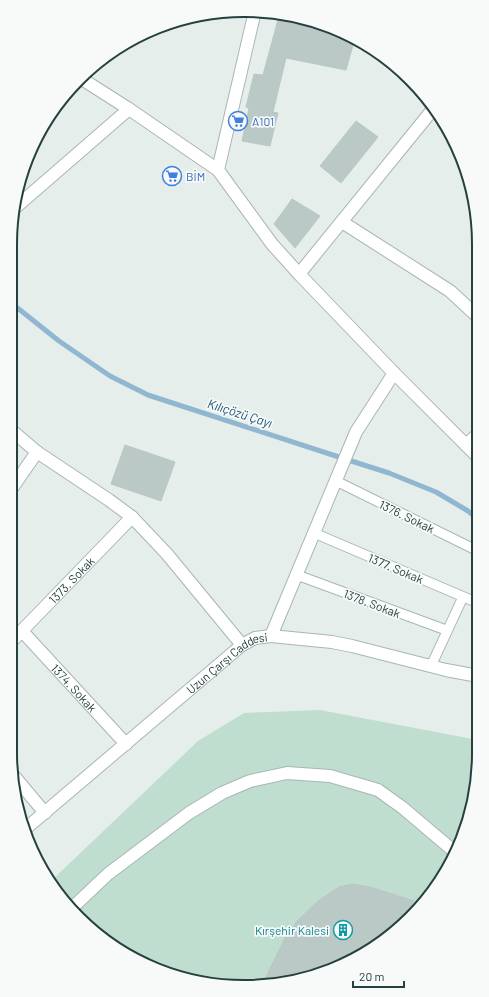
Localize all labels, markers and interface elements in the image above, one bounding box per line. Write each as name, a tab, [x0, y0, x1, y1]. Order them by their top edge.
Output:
supermarket icon: A101	[227, 110, 249, 132]
place label: A101	[252, 114, 274, 128]
supermarket icon: BİM	[161, 165, 183, 187]
place label: BİM	[186, 169, 205, 183]
water label: Kılıçözü Çayı	[206, 395, 275, 431]
street label: 1376. Sokak	[377, 497, 437, 535]
street label: 1377. Sokak	[366, 550, 426, 586]
street label: 1373. Sokak	[45, 553, 97, 606]
street label: 1378. Sokak	[342, 586, 402, 620]
street label: Uzun Çarşı Caddesi	[183, 629, 268, 696]
street label: 1374. Sokak	[49, 661, 100, 714]
building icon: Kırşehir Kalesi	[332, 919, 354, 941]
place label: Kırşehir Kalesi	[255, 923, 329, 937]
scale bar	[353, 963, 404, 989]
text: 20 m	[359, 969, 385, 983]

